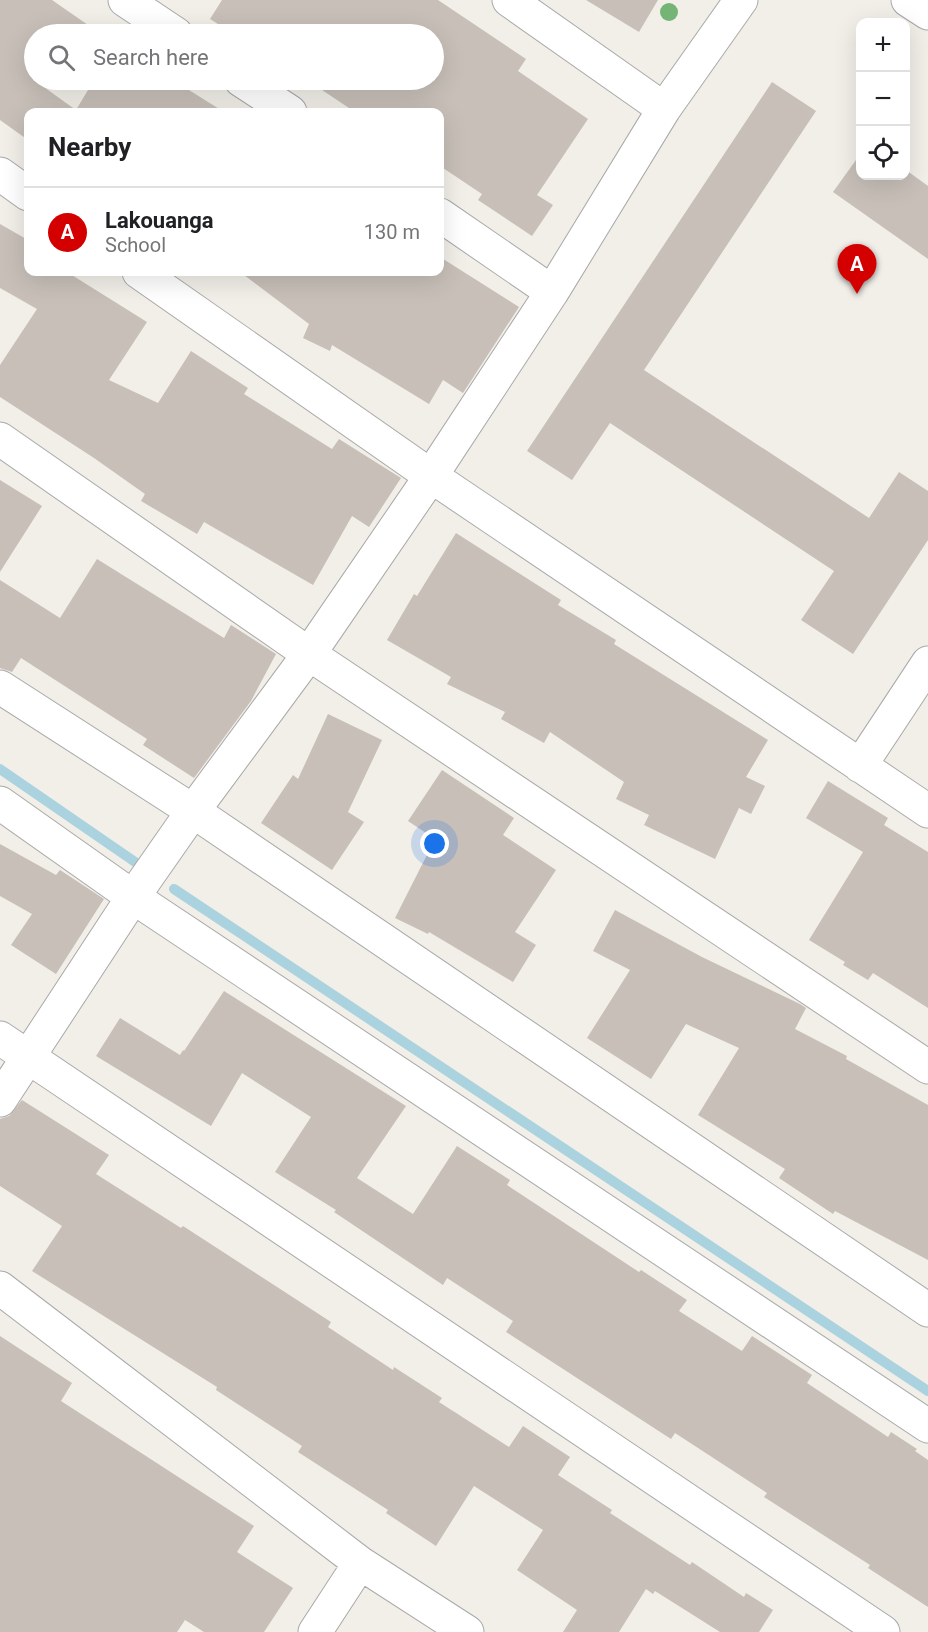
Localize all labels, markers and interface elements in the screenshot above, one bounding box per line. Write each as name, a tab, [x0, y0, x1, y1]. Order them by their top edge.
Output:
map controls	[856, 18, 910, 180]
button: +	[856, 18, 910, 72]
search box	[24, 24, 444, 90]
icon: search	[45, 41, 78, 74]
text: Search here	[93, 45, 209, 70]
button: −	[856, 72, 910, 126]
button: locate	[856, 126, 910, 180]
text: Nearby	[48, 132, 131, 162]
text: Lakouanga	[105, 208, 214, 233]
text: A	[61, 220, 74, 244]
text: 130 m	[364, 220, 420, 244]
text: School	[105, 233, 166, 257]
pin: A	[838, 244, 876, 294]
your location	[420, 829, 449, 858]

